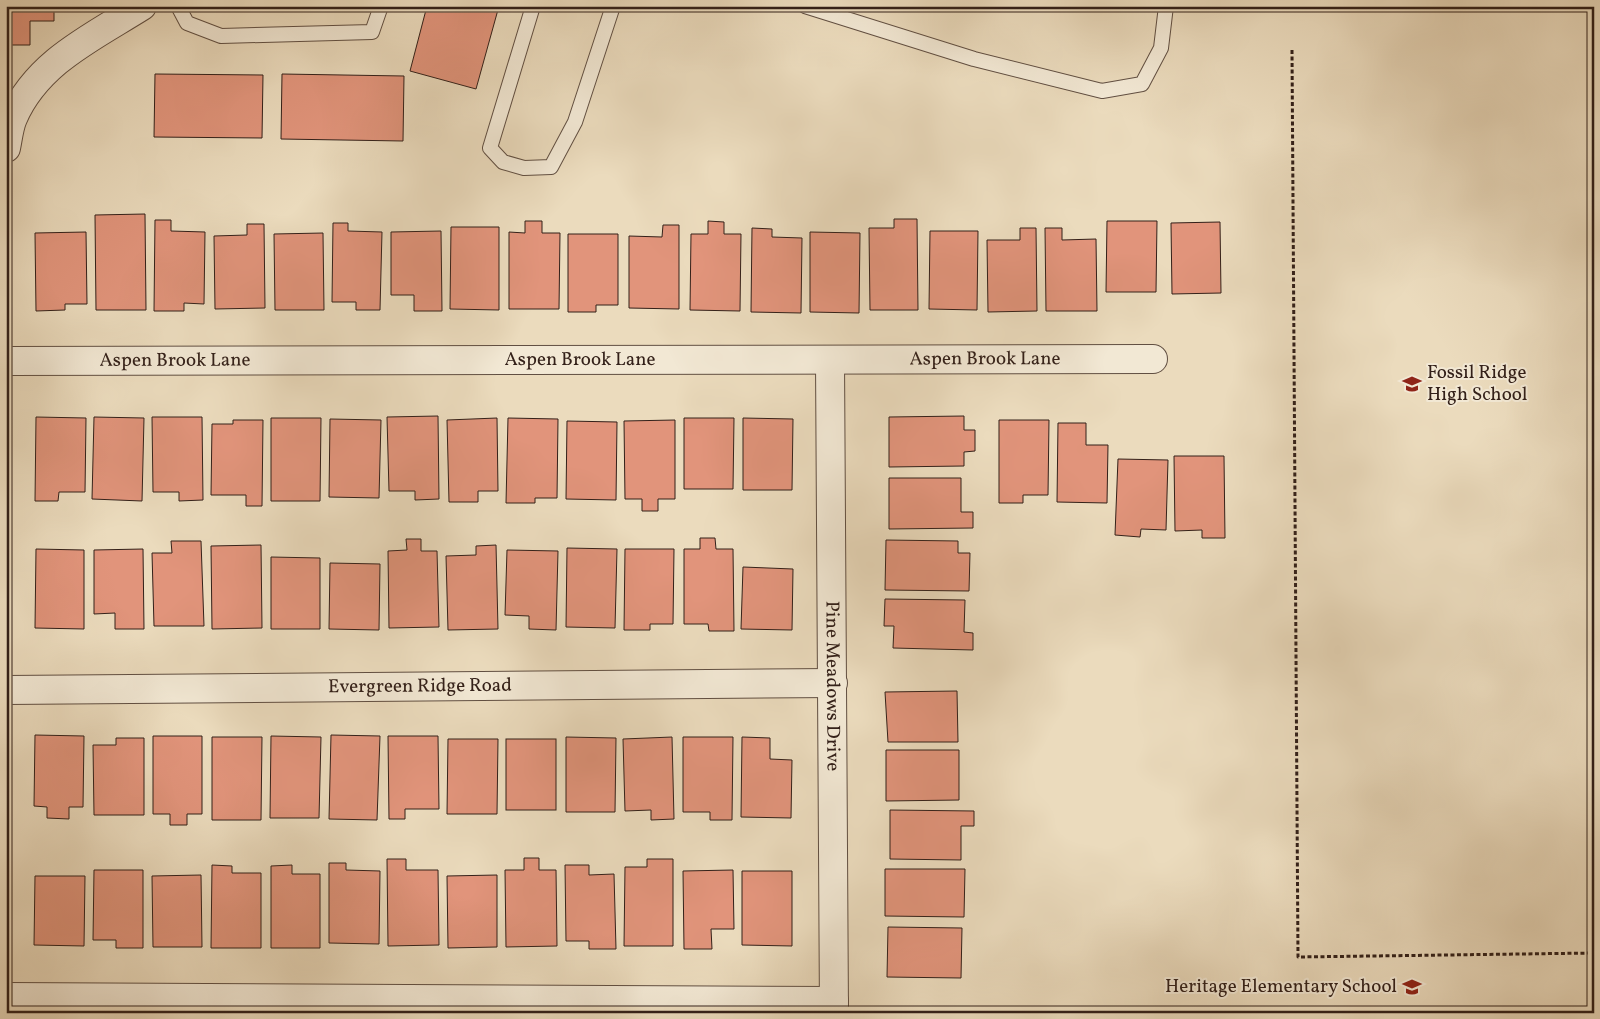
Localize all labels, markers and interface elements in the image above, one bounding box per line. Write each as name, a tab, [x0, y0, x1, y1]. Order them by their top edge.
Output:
street label: Aspen Brook Lane	[909, 346, 1061, 372]
street label: Aspen Brook Lane	[504, 347, 656, 373]
street label: Aspen Brook Lane	[99, 348, 251, 374]
place label: Fossil Ridge High School	[1427, 360, 1528, 408]
school or university icon: Fossil Ridge High School	[1401, 373, 1423, 395]
street label: Pine Meadows Drive	[818, 601, 846, 771]
street label: Evergreen Ridge Road	[328, 673, 512, 700]
place label: Heritage Elementary School	[1165, 974, 1397, 1000]
school or university icon: Heritage Elementary School	[1401, 976, 1423, 998]

